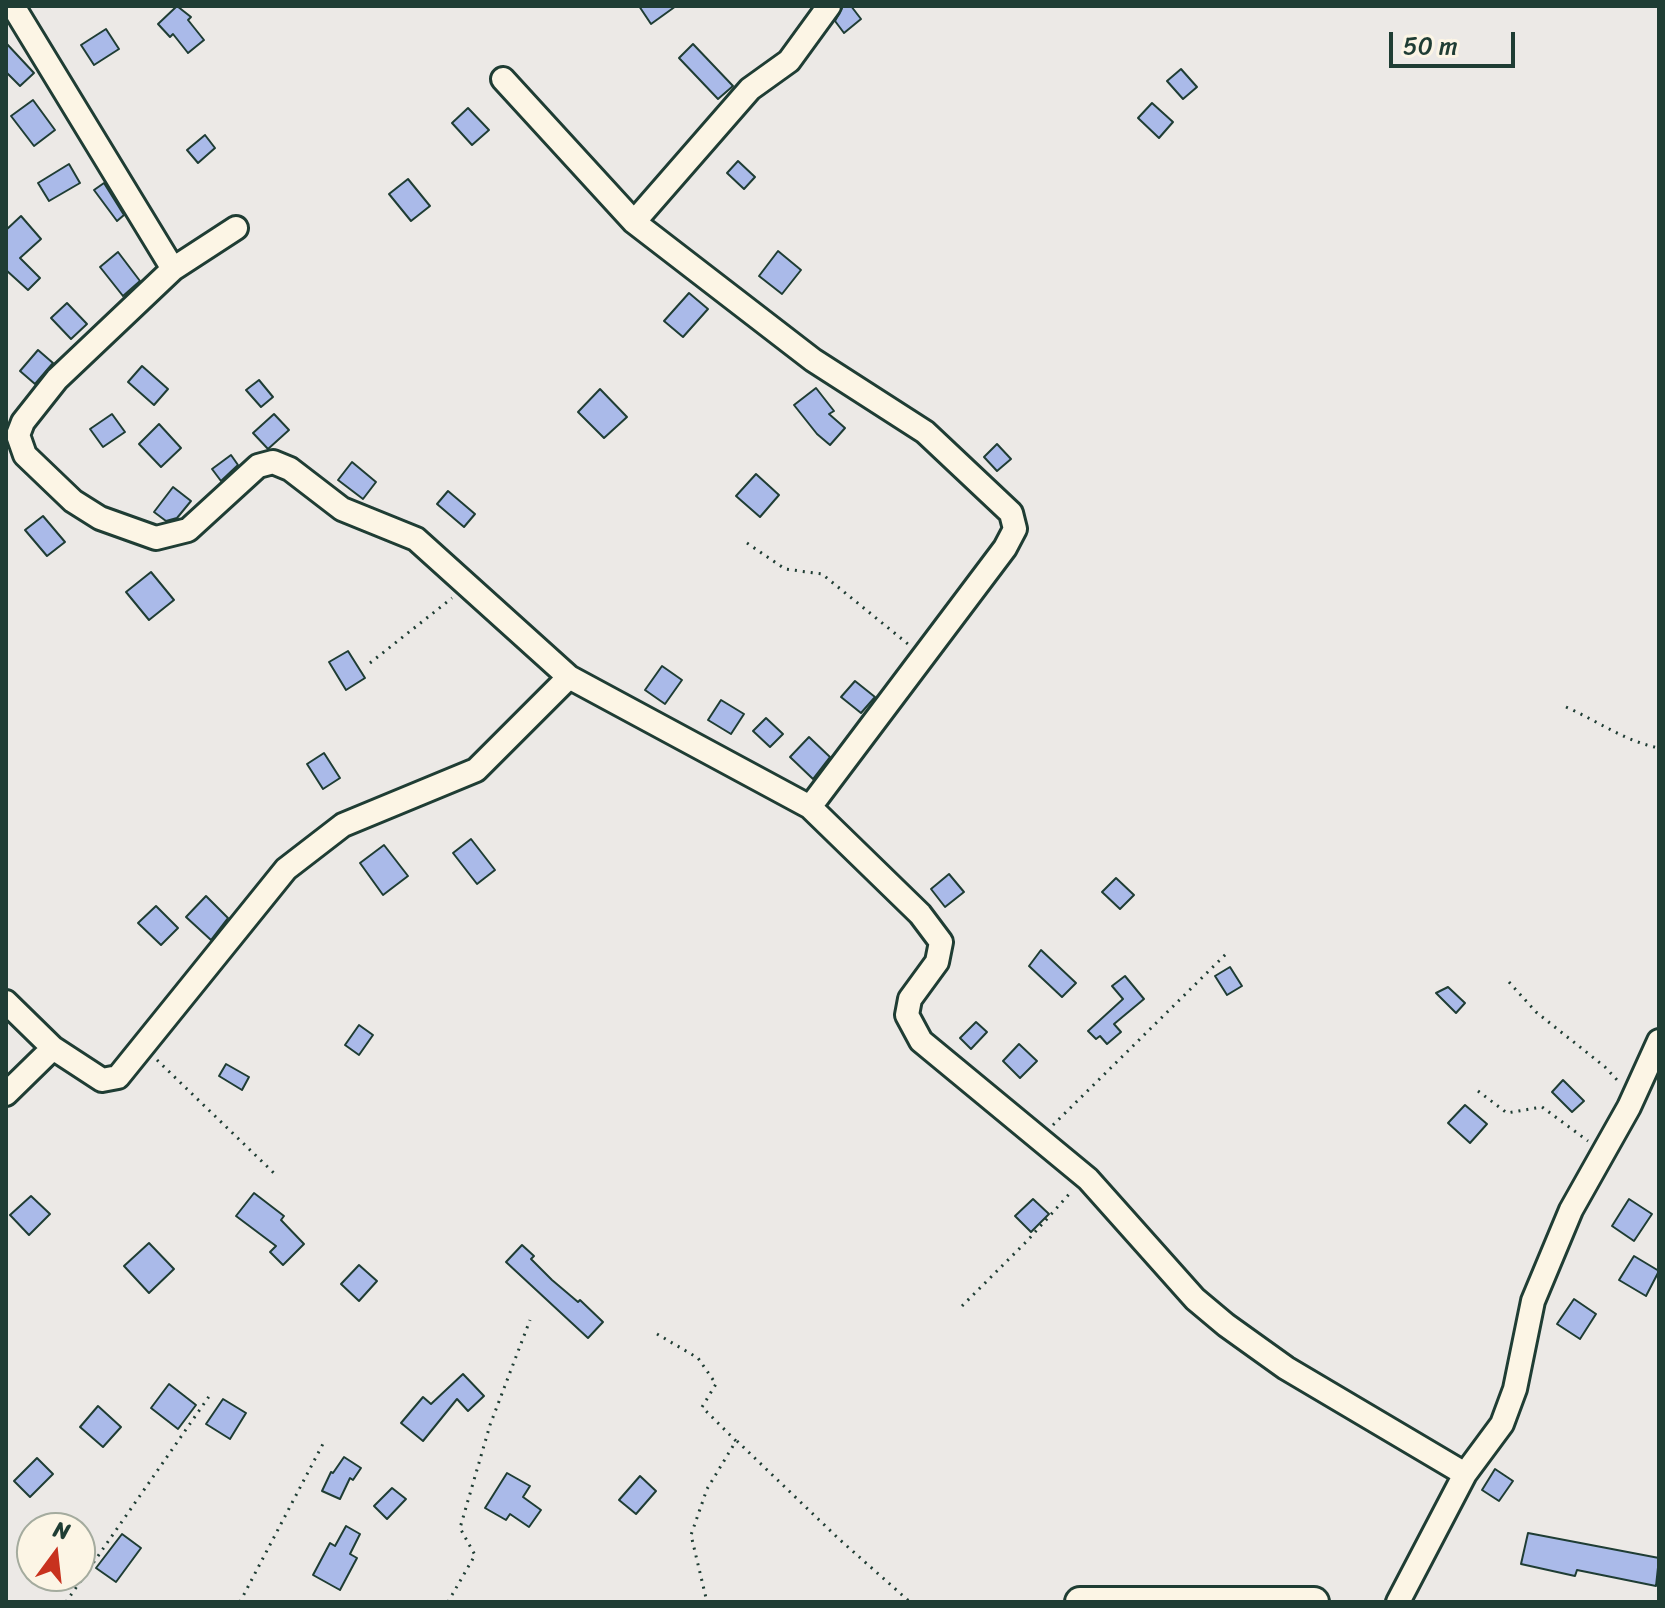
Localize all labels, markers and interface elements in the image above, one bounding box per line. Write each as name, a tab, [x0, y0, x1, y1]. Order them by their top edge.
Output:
scale bar	[1393, 16, 1519, 66]
text: 50 m	[1403, 25, 1458, 67]
text: N	[49, 1509, 74, 1551]
north arrow	[16, 1512, 96, 1592]

